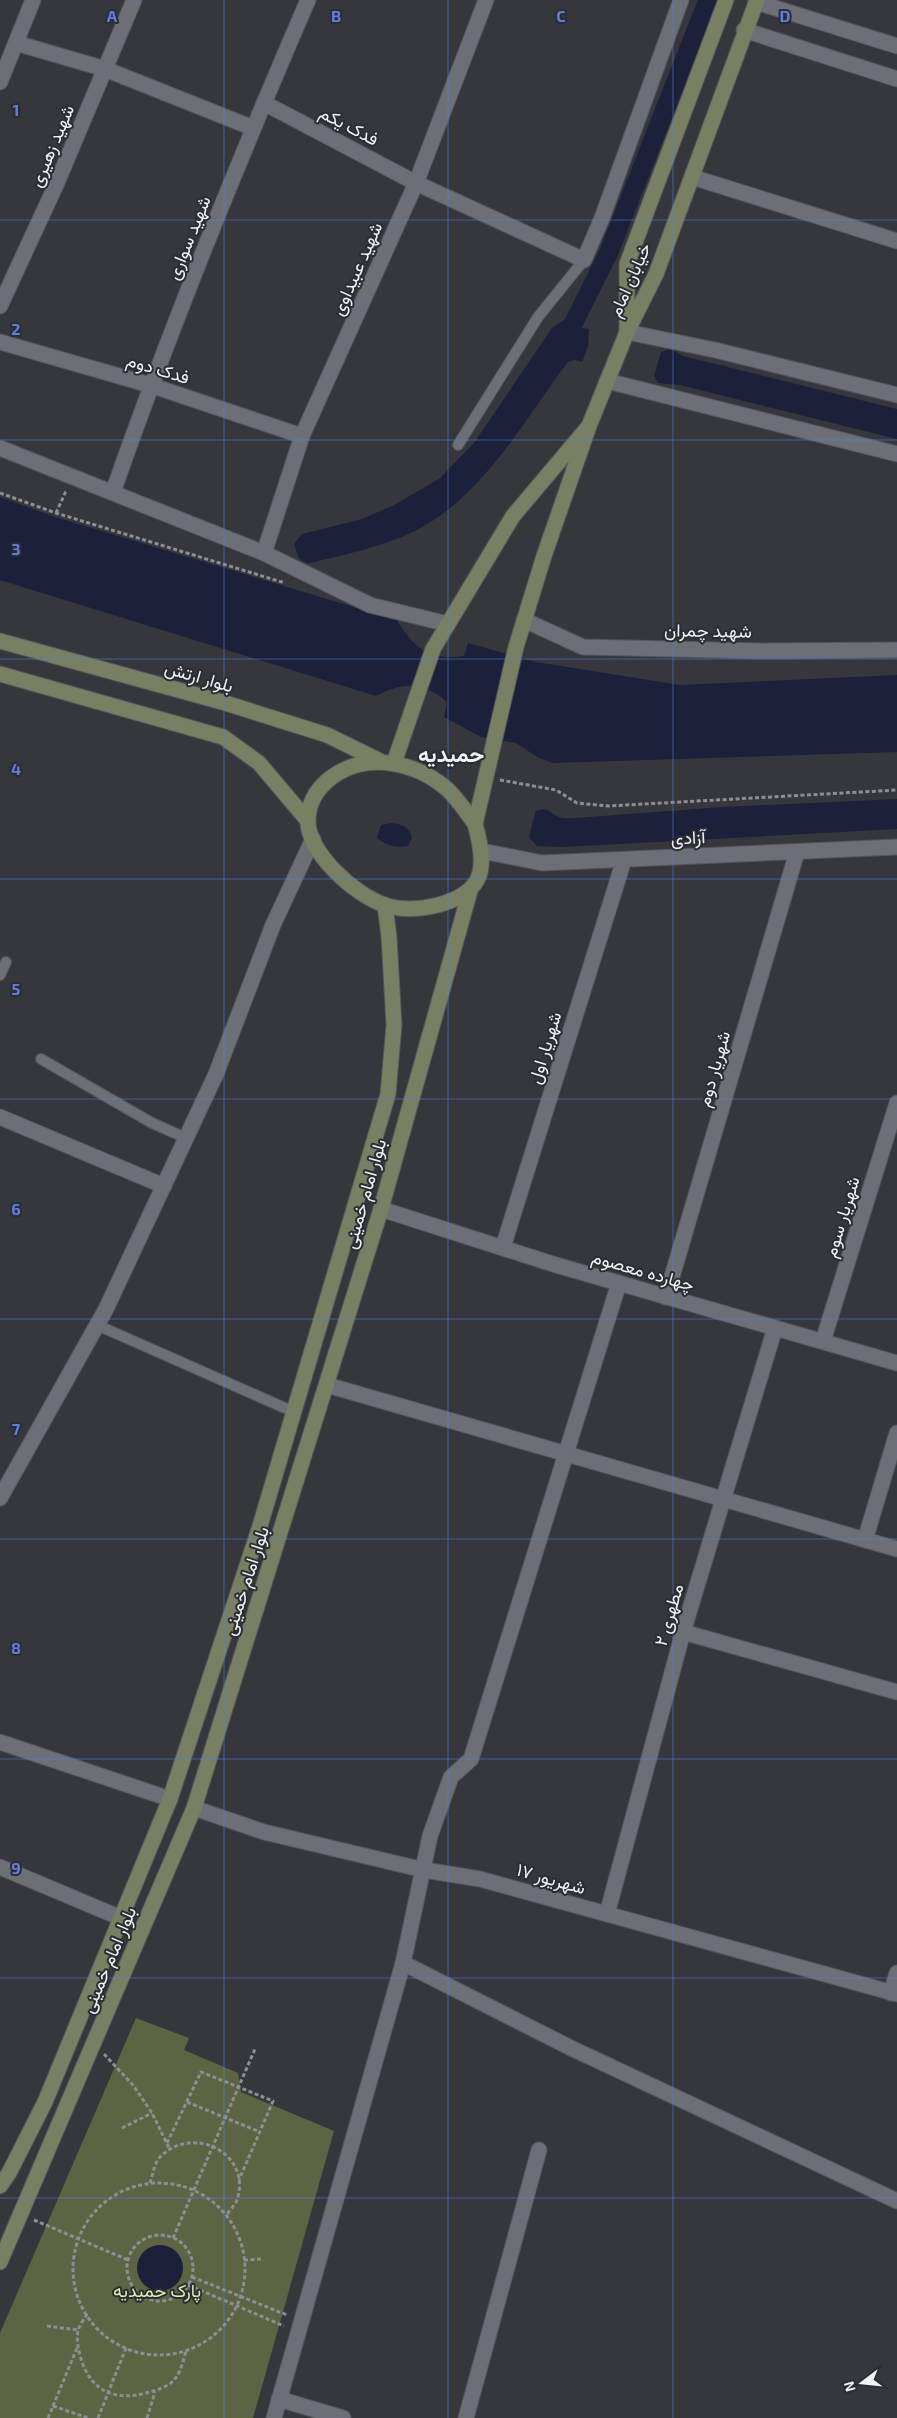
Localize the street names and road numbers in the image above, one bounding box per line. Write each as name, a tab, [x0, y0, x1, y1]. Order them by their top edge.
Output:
street label: فدک یکم	[315, 100, 383, 152]
street label: شهید زهیری	[24, 101, 79, 190]
street label: شهید سواری	[161, 192, 216, 283]
street label: شهید عبیداوی	[326, 218, 387, 319]
street label: خیابان امام	[603, 239, 657, 321]
street label: فدک دوم	[124, 348, 192, 390]
street label: شهید چمران	[664, 618, 752, 644]
street label: بلوار ارتش	[162, 656, 236, 697]
street label: آزادی	[670, 825, 708, 850]
street label: شهریار اول	[523, 1009, 566, 1087]
street label: شهریار دوم	[692, 1028, 736, 1110]
street label: بلوار امام خمینی	[338, 1136, 392, 1252]
street label: شهریار سوم	[818, 1174, 866, 1260]
street label: چهارده معصوم	[589, 1245, 697, 1297]
street label: بلوار امام خمینی	[217, 1523, 275, 1639]
street label: مطهری ۲	[649, 1581, 688, 1649]
street label: ۱۷ شهریور	[514, 1858, 588, 1899]
street label: بلوار امام خمینی	[76, 1903, 142, 2017]

